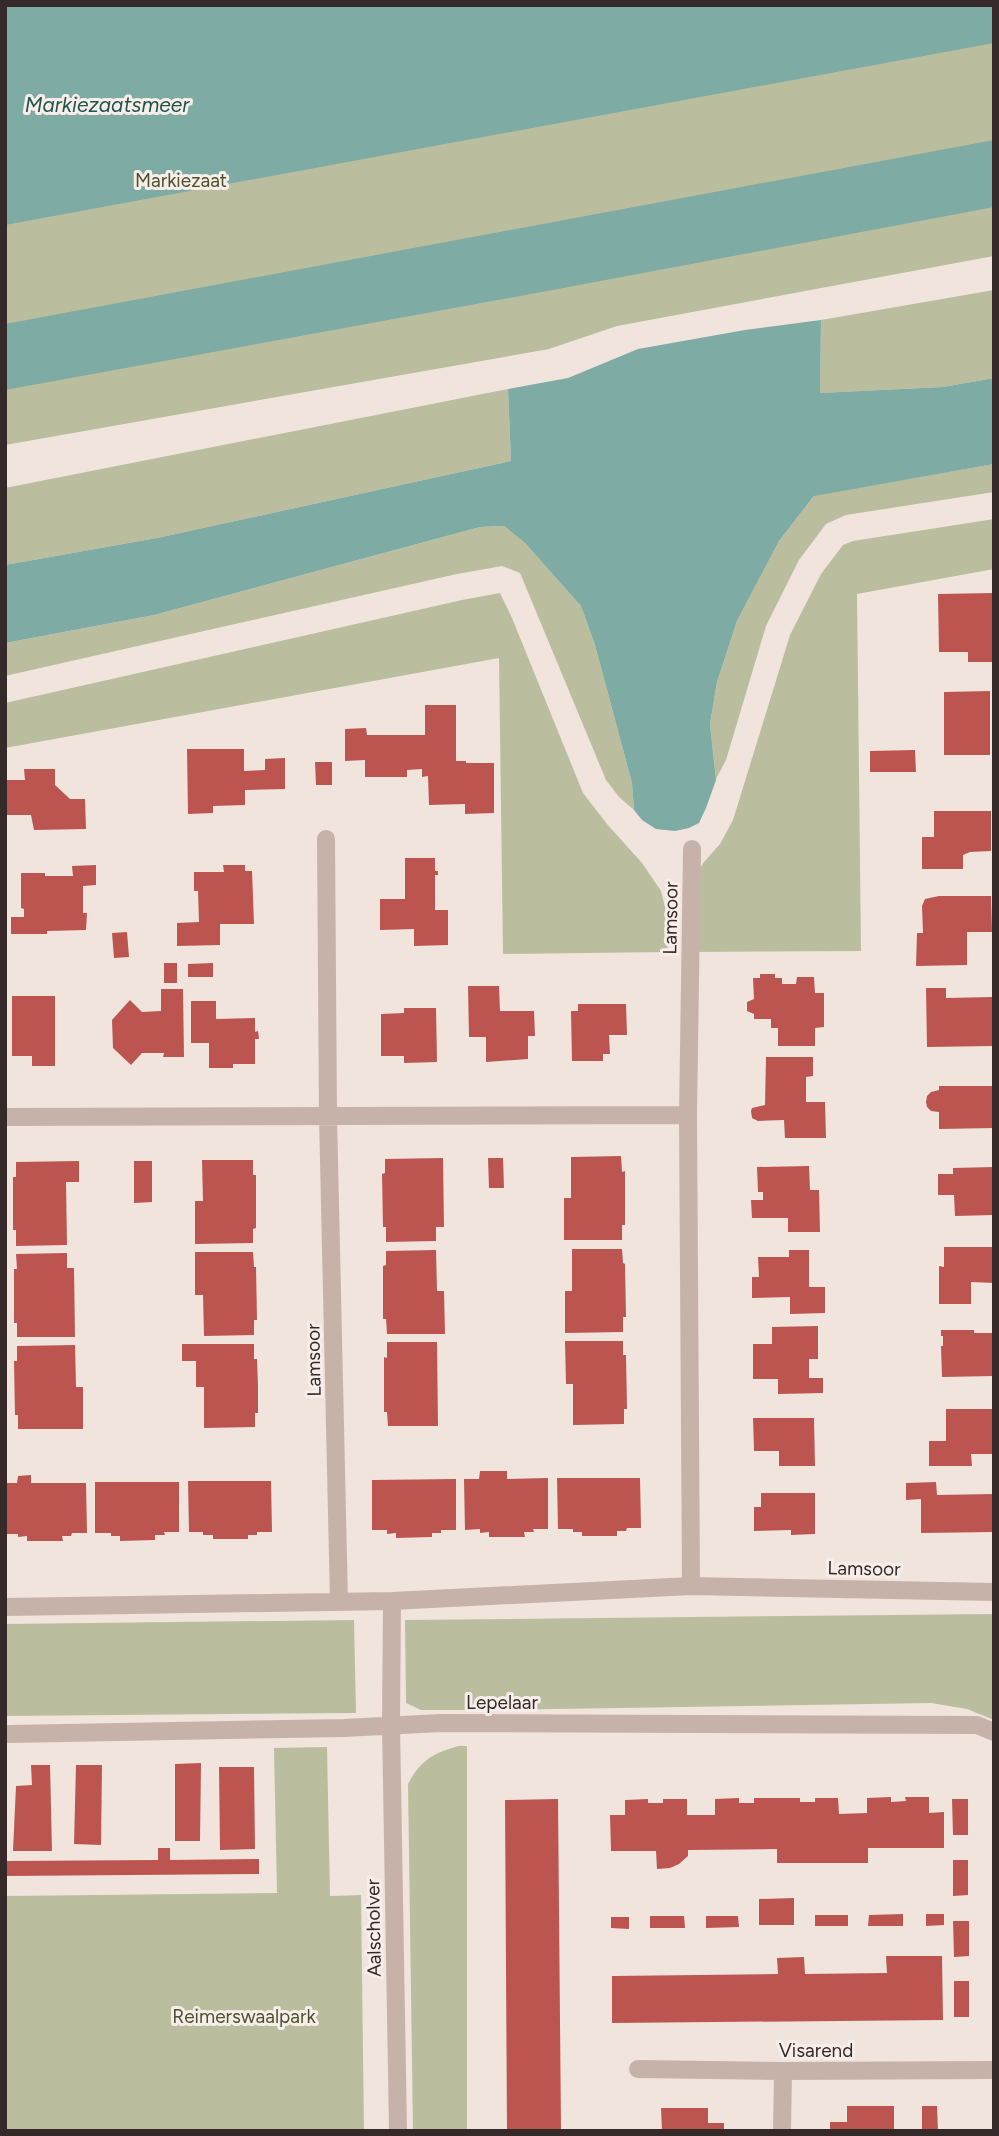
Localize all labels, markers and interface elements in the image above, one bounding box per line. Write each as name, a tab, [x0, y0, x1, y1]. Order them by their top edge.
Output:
water label: Markiezaatsmeer	[25, 92, 190, 117]
park label: Markiezaat	[135, 169, 227, 192]
street label: Lamsoor	[658, 881, 683, 955]
street label: Lamsoor	[301, 1323, 326, 1397]
street label: Lamsoor	[827, 1556, 901, 1581]
street label: Lepelaar	[466, 1691, 538, 1714]
street label: Aalscholver	[361, 1878, 386, 1977]
park label: Reimerswaalpark	[172, 2005, 316, 2028]
street label: Visarend	[779, 2039, 853, 2062]

